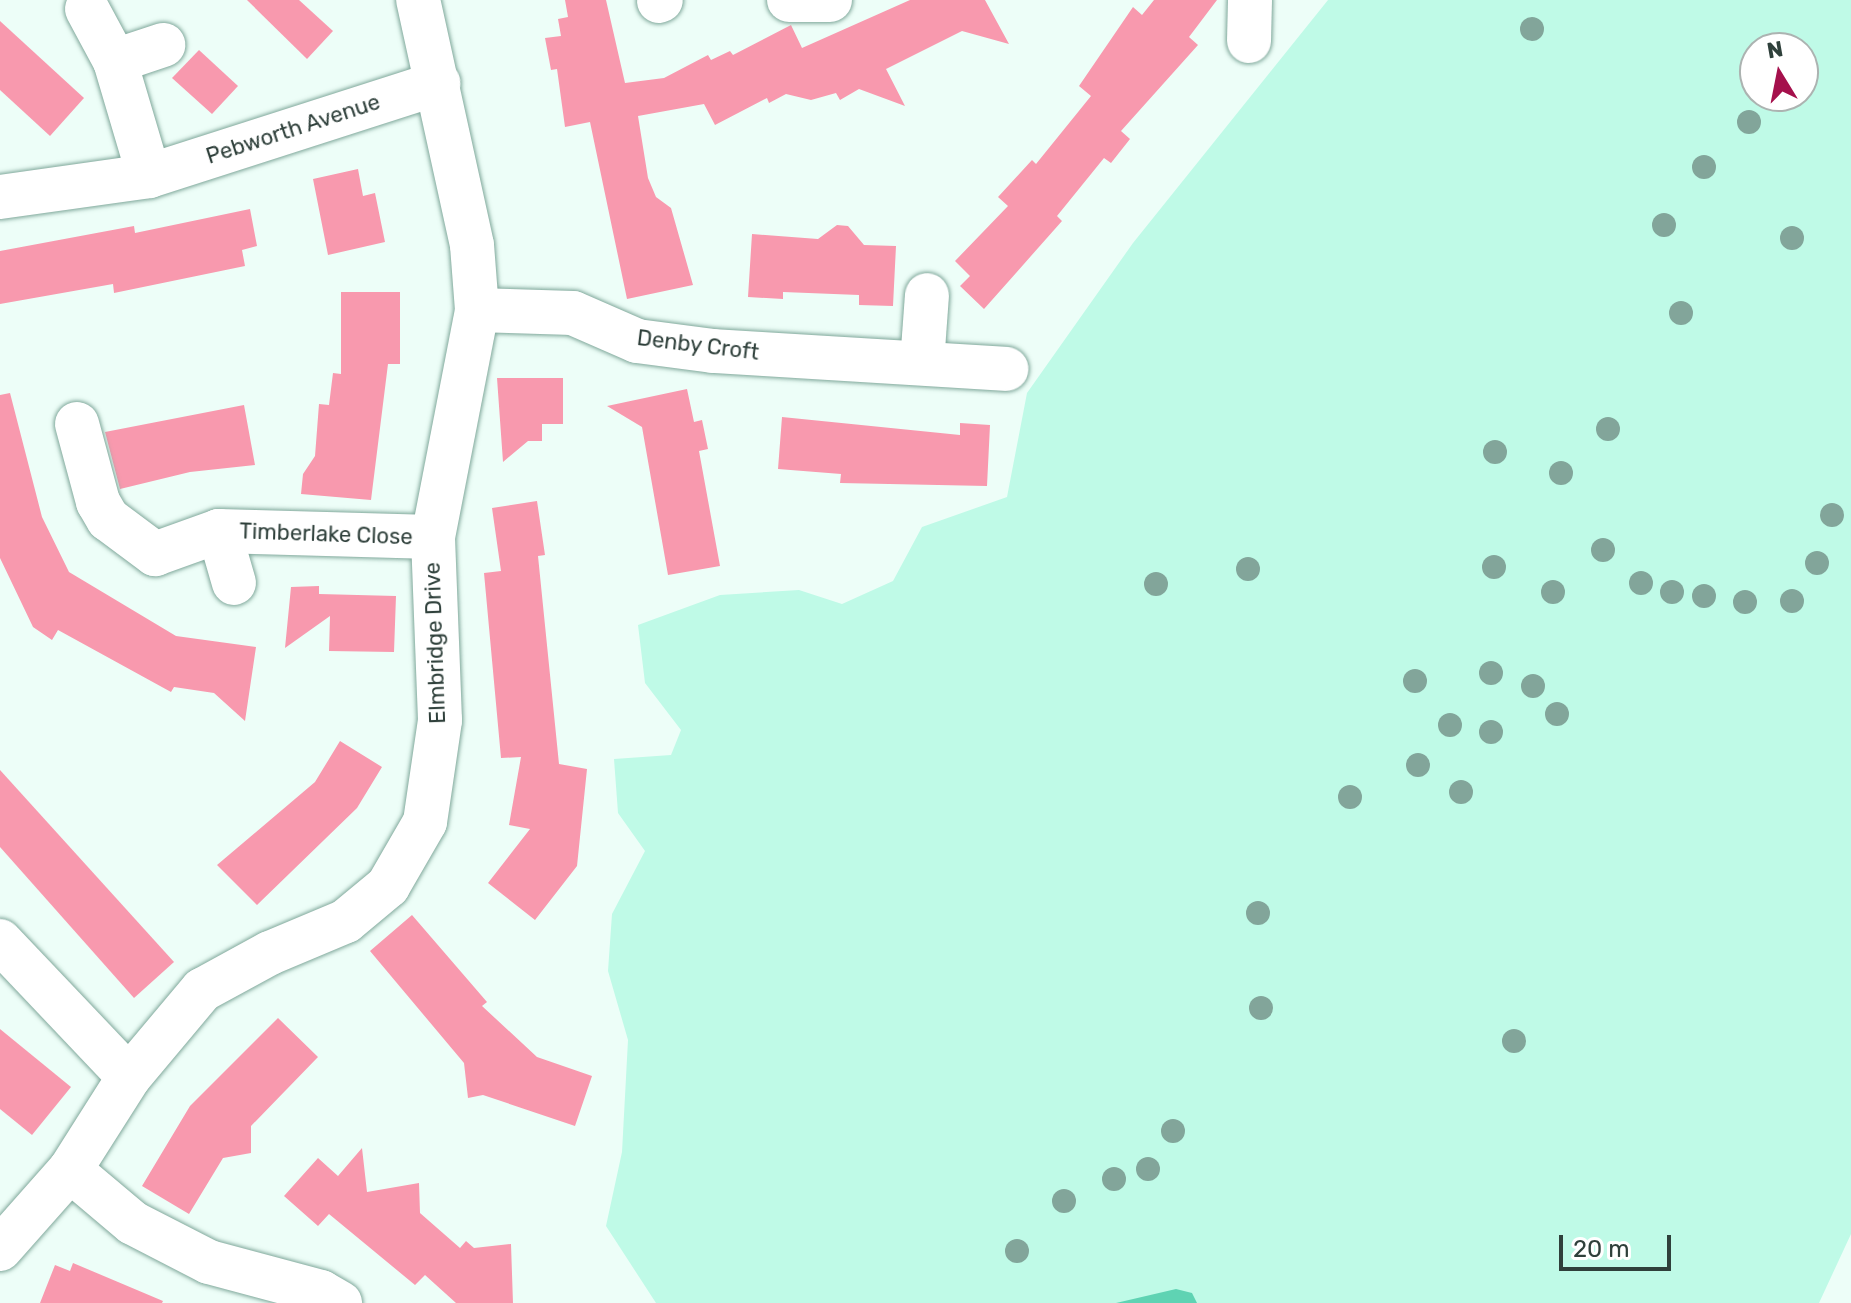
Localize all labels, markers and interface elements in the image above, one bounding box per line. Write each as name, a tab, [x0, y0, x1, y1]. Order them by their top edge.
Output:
north arrow	[1739, 32, 1819, 112]
text: N	[1765, 35, 1785, 65]
street label: Pebworth Avenue	[202, 88, 384, 170]
street label: Denby Croft	[635, 324, 761, 366]
street label: Timberlake Close	[239, 518, 413, 550]
street label: Elmbridge Drive	[419, 562, 451, 724]
scale bar	[1563, 1219, 1675, 1269]
text: 20 m	[1573, 1235, 1630, 1263]

